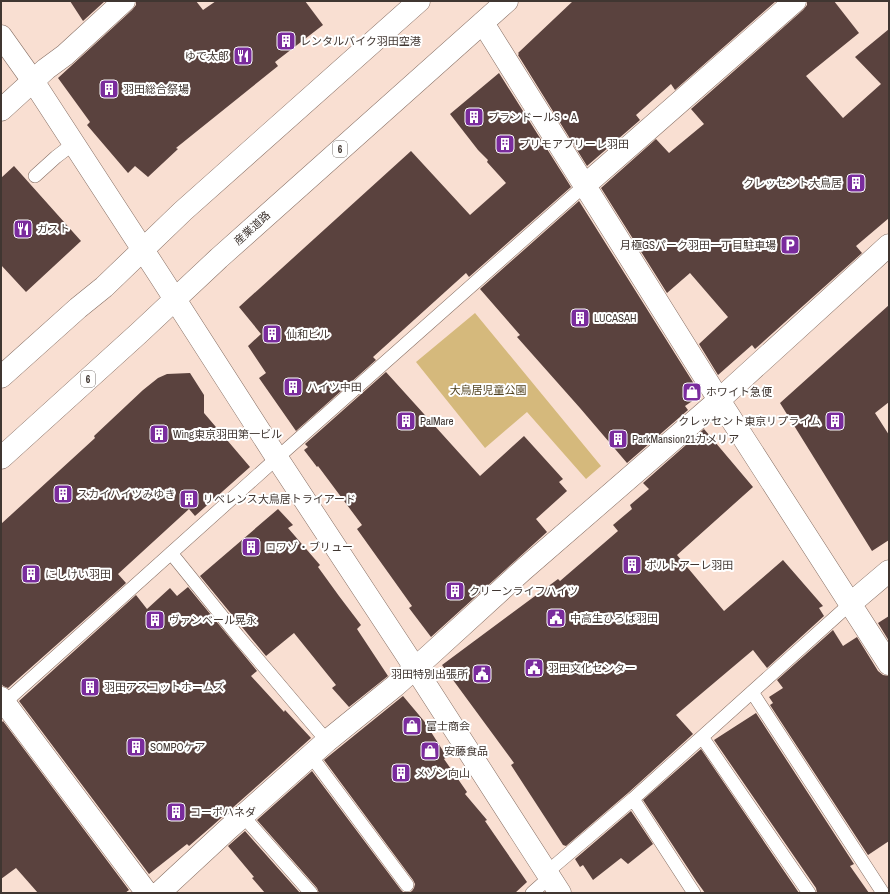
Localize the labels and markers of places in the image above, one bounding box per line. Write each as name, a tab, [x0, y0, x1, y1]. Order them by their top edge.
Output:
building icon: レンタルバイク羽田空港	[275, 30, 297, 52]
place label: レンタルバイク羽田空港	[300, 34, 421, 48]
restaurant icon: ゆで太郎	[232, 45, 254, 67]
place label: ゆで太郎	[185, 49, 229, 63]
building icon: 羽田総合祭場	[98, 78, 120, 100]
place label: 羽田総合祭場	[123, 82, 189, 96]
building icon: プランドールS・A	[463, 106, 485, 128]
place label: プランドールS・A	[488, 110, 578, 124]
building icon: プリモアプリーレ羽田	[494, 133, 516, 155]
place label: プリモアプリーレ羽田	[519, 137, 629, 151]
building icon: クレッセント大鳥居	[845, 172, 867, 194]
place label: クレッセント大鳥居	[743, 176, 842, 190]
restaurant icon: ガスト	[12, 218, 34, 240]
place label: ガスト	[37, 222, 70, 236]
parking icon: 月極GSパーク羽田一丁目駐車場	[779, 234, 801, 256]
place label: 月極GSパーク羽田一丁目駐車場	[620, 238, 776, 252]
building icon: LUCASAH	[569, 307, 591, 329]
place label: LUCASAH	[594, 311, 637, 325]
building icon: 仙和ビル	[261, 323, 283, 345]
place label: 仙和ビル	[286, 327, 330, 341]
building icon: ハイツ中田	[282, 376, 304, 398]
place label: ハイツ中田	[307, 380, 362, 394]
shop icon: ホワイト急便	[681, 381, 703, 403]
place label: ホワイト急便	[706, 385, 773, 399]
building icon: PalMare	[395, 410, 417, 432]
building icon: クレッセント東京リプライム	[824, 410, 846, 432]
place label: PalMare	[420, 414, 454, 428]
place label: クレッセント東京リプライム	[678, 414, 821, 428]
building icon: Wing東京羽田第一ビル	[148, 423, 170, 445]
place label: Wing東京羽田第一ビル	[173, 427, 282, 441]
building icon: ParkMansion21カメリア	[607, 428, 629, 450]
place label: ParkMansion21カメリア	[632, 432, 739, 446]
building icon: スカイハイツみゆき	[52, 483, 74, 505]
place label: スカイハイツみゆき	[77, 487, 176, 501]
building icon: リベレンス大鳥居トライアード	[178, 488, 200, 510]
place label: リベレンス大鳥居トライアード	[203, 492, 356, 506]
building icon: ロワゾ・ブリュー	[240, 536, 262, 558]
place label: ロワゾ・ブリュー	[265, 540, 353, 554]
building icon: ポルトアーレ羽田	[621, 554, 643, 576]
place label: ポルトアーレ羽田	[646, 558, 733, 572]
building icon: にしけい羽田	[20, 563, 42, 585]
place label: にしけい羽田	[45, 567, 111, 581]
building icon: クリーンライフハイツ	[444, 580, 466, 602]
place label: クリーンライフハイツ	[469, 584, 578, 598]
public building icon: 中高生ひろば羽田	[545, 607, 567, 629]
building icon: ヴァンベール晃永	[144, 609, 166, 631]
place label: 中高生ひろば羽田	[570, 611, 658, 625]
place label: ヴァンベール晃永	[169, 613, 257, 627]
public building icon: 羽田文化センター	[523, 657, 545, 679]
place label: 羽田文化センター	[548, 661, 636, 675]
public building icon: 羽田特別出張所	[471, 663, 493, 685]
place label: 羽田特別出張所	[391, 667, 469, 681]
building icon: 羽田アスコットホームズ	[79, 676, 101, 698]
place label: 羽田アスコットホームズ	[104, 680, 225, 694]
shop icon: 富士商会	[401, 715, 423, 737]
place label: 富士商会	[426, 719, 470, 733]
building icon: SOMPOケア	[125, 736, 147, 758]
place label: SOMPOケア	[150, 740, 206, 754]
shop icon: 安藤食品	[419, 740, 441, 762]
place label: 安藤食品	[444, 744, 488, 758]
building icon: メゾン向山	[390, 762, 412, 784]
place label: メゾン向山	[415, 766, 470, 780]
building icon: コーポハネダ	[165, 801, 187, 823]
place label: コーポハネダ	[190, 805, 256, 819]

